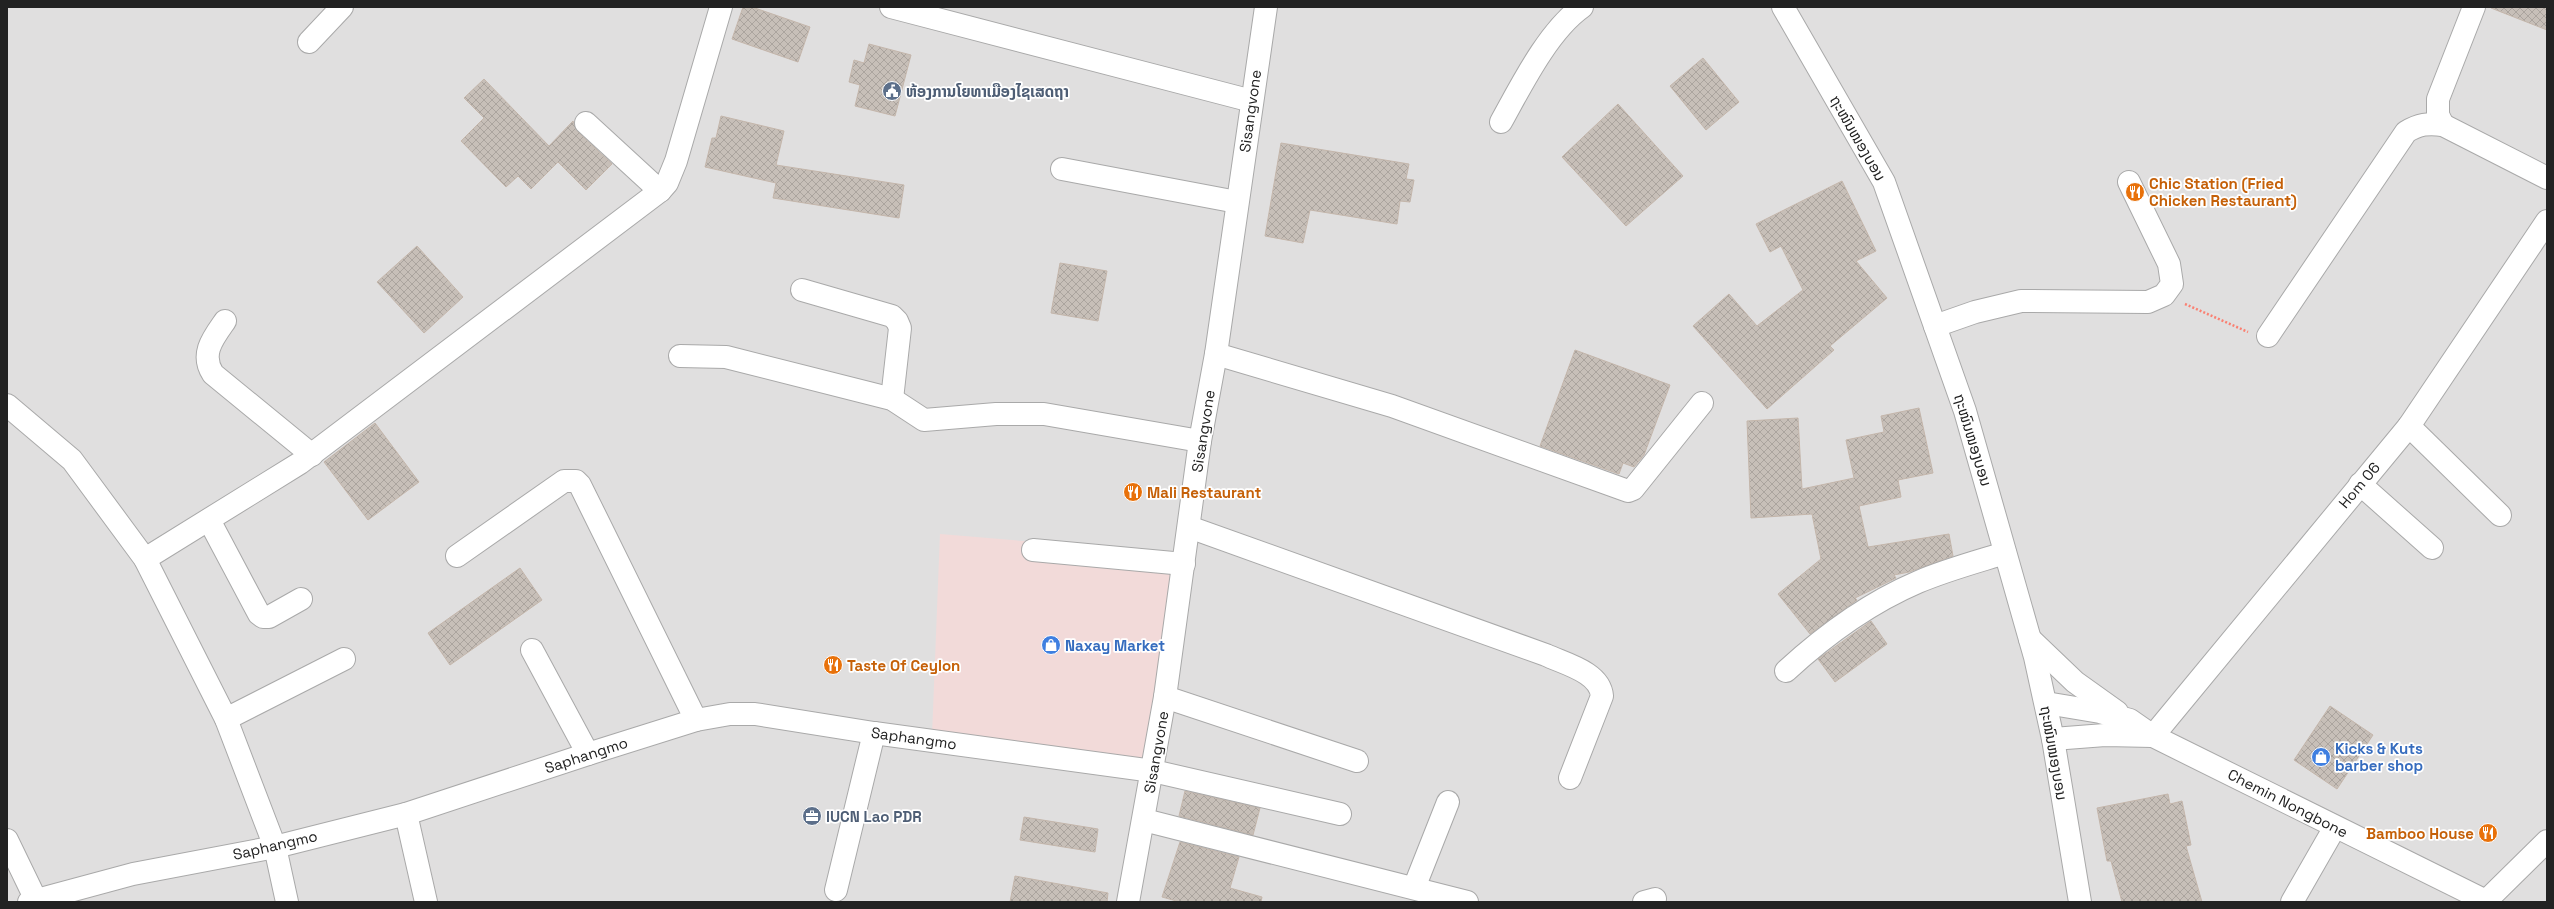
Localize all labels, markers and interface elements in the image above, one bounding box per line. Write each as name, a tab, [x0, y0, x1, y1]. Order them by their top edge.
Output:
street label: Sisangvone	[1235, 68, 1265, 154]
public building icon: ຫ້ອງການໂຍທາເມືອງໄຊເສດຖາ	[881, 80, 903, 102]
place label: ຫ້ອງການໂຍທາເມືອງໄຊເສດຖາ	[906, 82, 1069, 101]
street label: ຖະໜົນໜອງບອນ	[1826, 92, 1890, 184]
place label: Chic Station (Fried Chicken Restaurant)	[2149, 174, 2297, 210]
restaurant icon: Chic Station (Fried Chicken Restaurant)	[2124, 181, 2146, 203]
street label: Sisangvone	[1187, 388, 1219, 474]
street label: ຖະໜົນໜອງບອນ	[1950, 391, 1996, 489]
street label: Hom 06	[2334, 458, 2384, 512]
restaurant icon: Mali Restaurant	[1122, 481, 1144, 503]
place label: Mali Restaurant	[1147, 483, 1262, 502]
shop icon: Naxay Market	[1040, 634, 1062, 656]
place label: Naxay Market	[1065, 636, 1165, 655]
restaurant icon: Taste Of Ceylon	[822, 654, 844, 676]
place label: Taste Of Ceylon	[847, 656, 960, 675]
street label: ຖະໜົນໜອງບອນ	[2036, 704, 2072, 802]
street label: Sisangvone	[1139, 709, 1173, 795]
street label: Saphangmo	[870, 723, 958, 753]
street label: Saphangmo	[542, 733, 630, 777]
place label: Kicks & Kuts barber shop	[2335, 739, 2423, 775]
shop icon: Kicks & Kuts barber shop	[2310, 746, 2332, 768]
street label: Chemin Nongbone	[2225, 764, 2351, 842]
office icon: IUCN Lao PDR	[801, 805, 823, 827]
place label: IUCN Lao PDR	[826, 807, 922, 826]
restaurant icon: Bamboo House	[2477, 822, 2499, 844]
place label: Bamboo House	[2366, 824, 2474, 843]
street label: Saphangmo	[231, 826, 319, 864]

